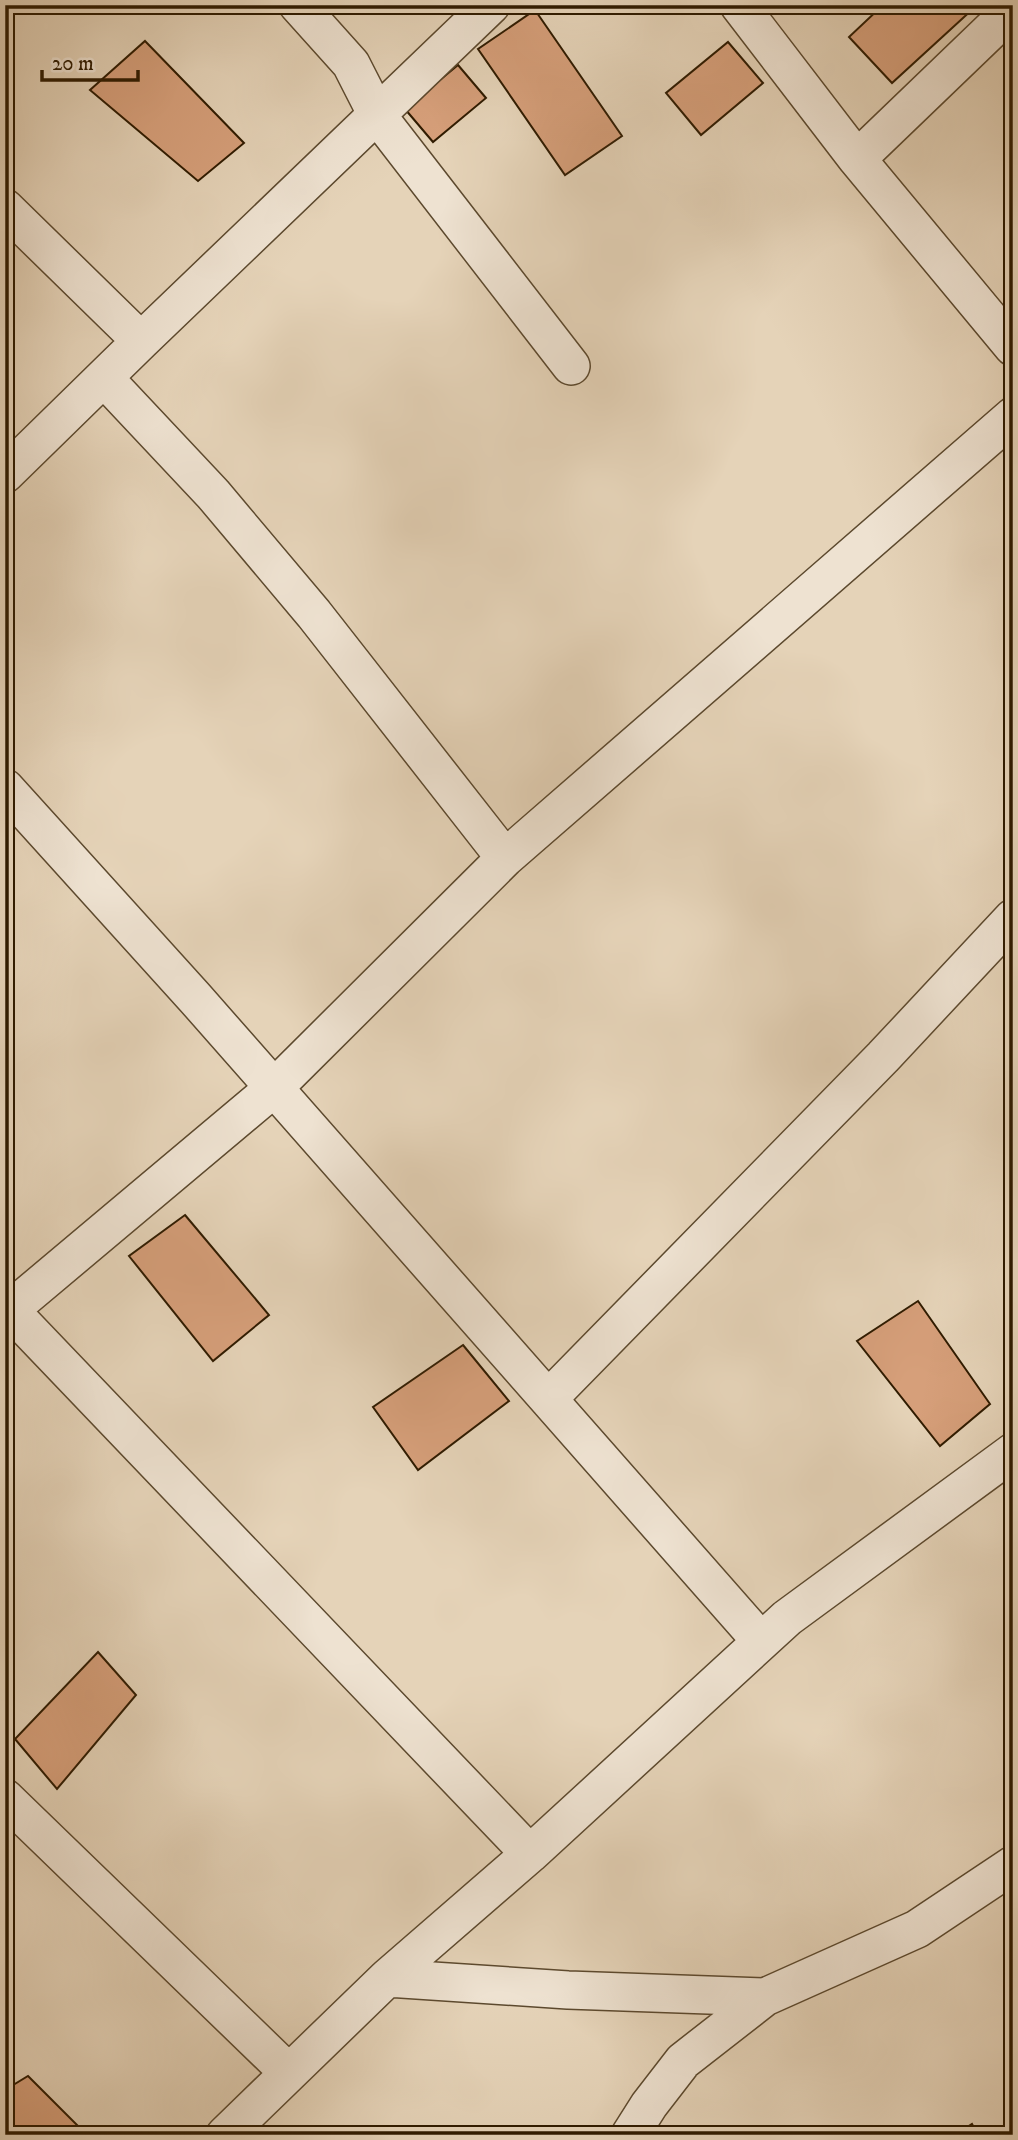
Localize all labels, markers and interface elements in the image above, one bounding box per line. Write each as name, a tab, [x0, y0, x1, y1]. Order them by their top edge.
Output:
scale bar	[42, 38, 138, 82]
text: 20 m	[52, 51, 94, 77]

